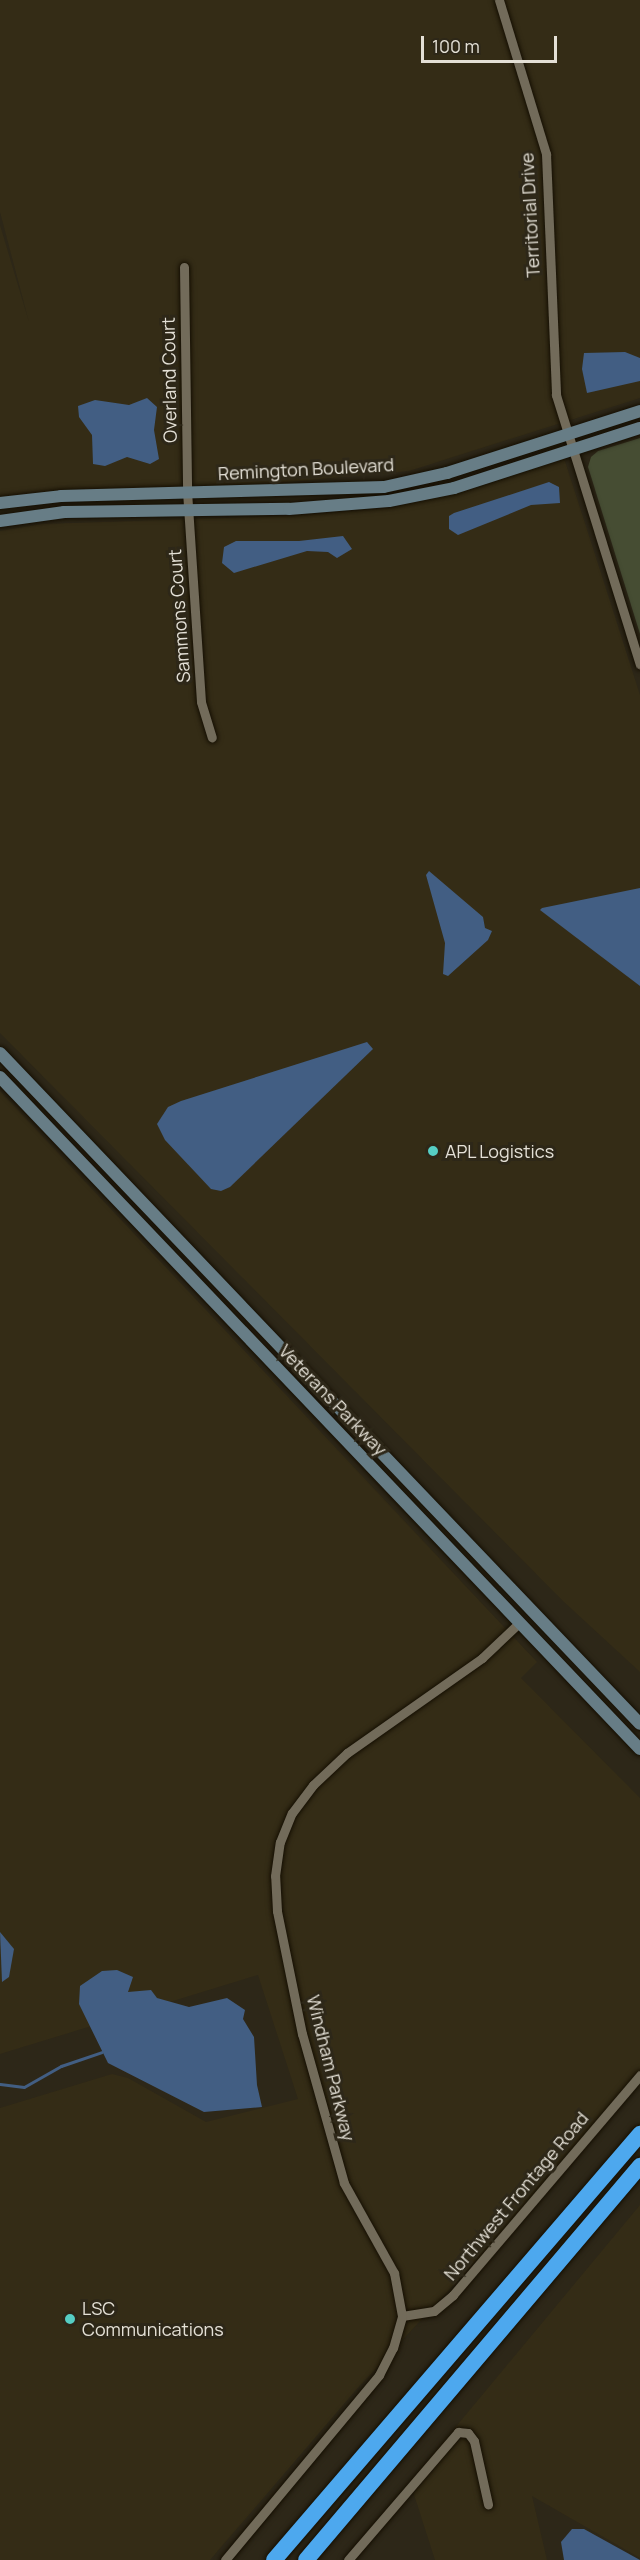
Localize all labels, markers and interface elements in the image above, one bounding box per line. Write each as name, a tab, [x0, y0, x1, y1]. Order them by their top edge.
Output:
scale bar	[424, 24, 560, 62]
text: 100 m	[432, 34, 480, 58]
street label: Territorial Drive	[516, 152, 544, 278]
street label: Overland Court	[157, 317, 181, 443]
street label: Remington Boulevard	[217, 454, 395, 484]
street label: Sammons Court	[164, 548, 194, 684]
place label: APL Logistics	[445, 1140, 555, 1162]
marker: APL Logistics	[426, 1144, 440, 1158]
street label: Veterans Parkway	[275, 1340, 391, 1460]
street label: Windham Parkway	[302, 1993, 360, 2143]
street label: Northwest Frontage Road	[439, 2107, 593, 2285]
place label: LSC Communications	[82, 2298, 224, 2340]
marker: LSC Communications	[63, 2312, 77, 2326]

